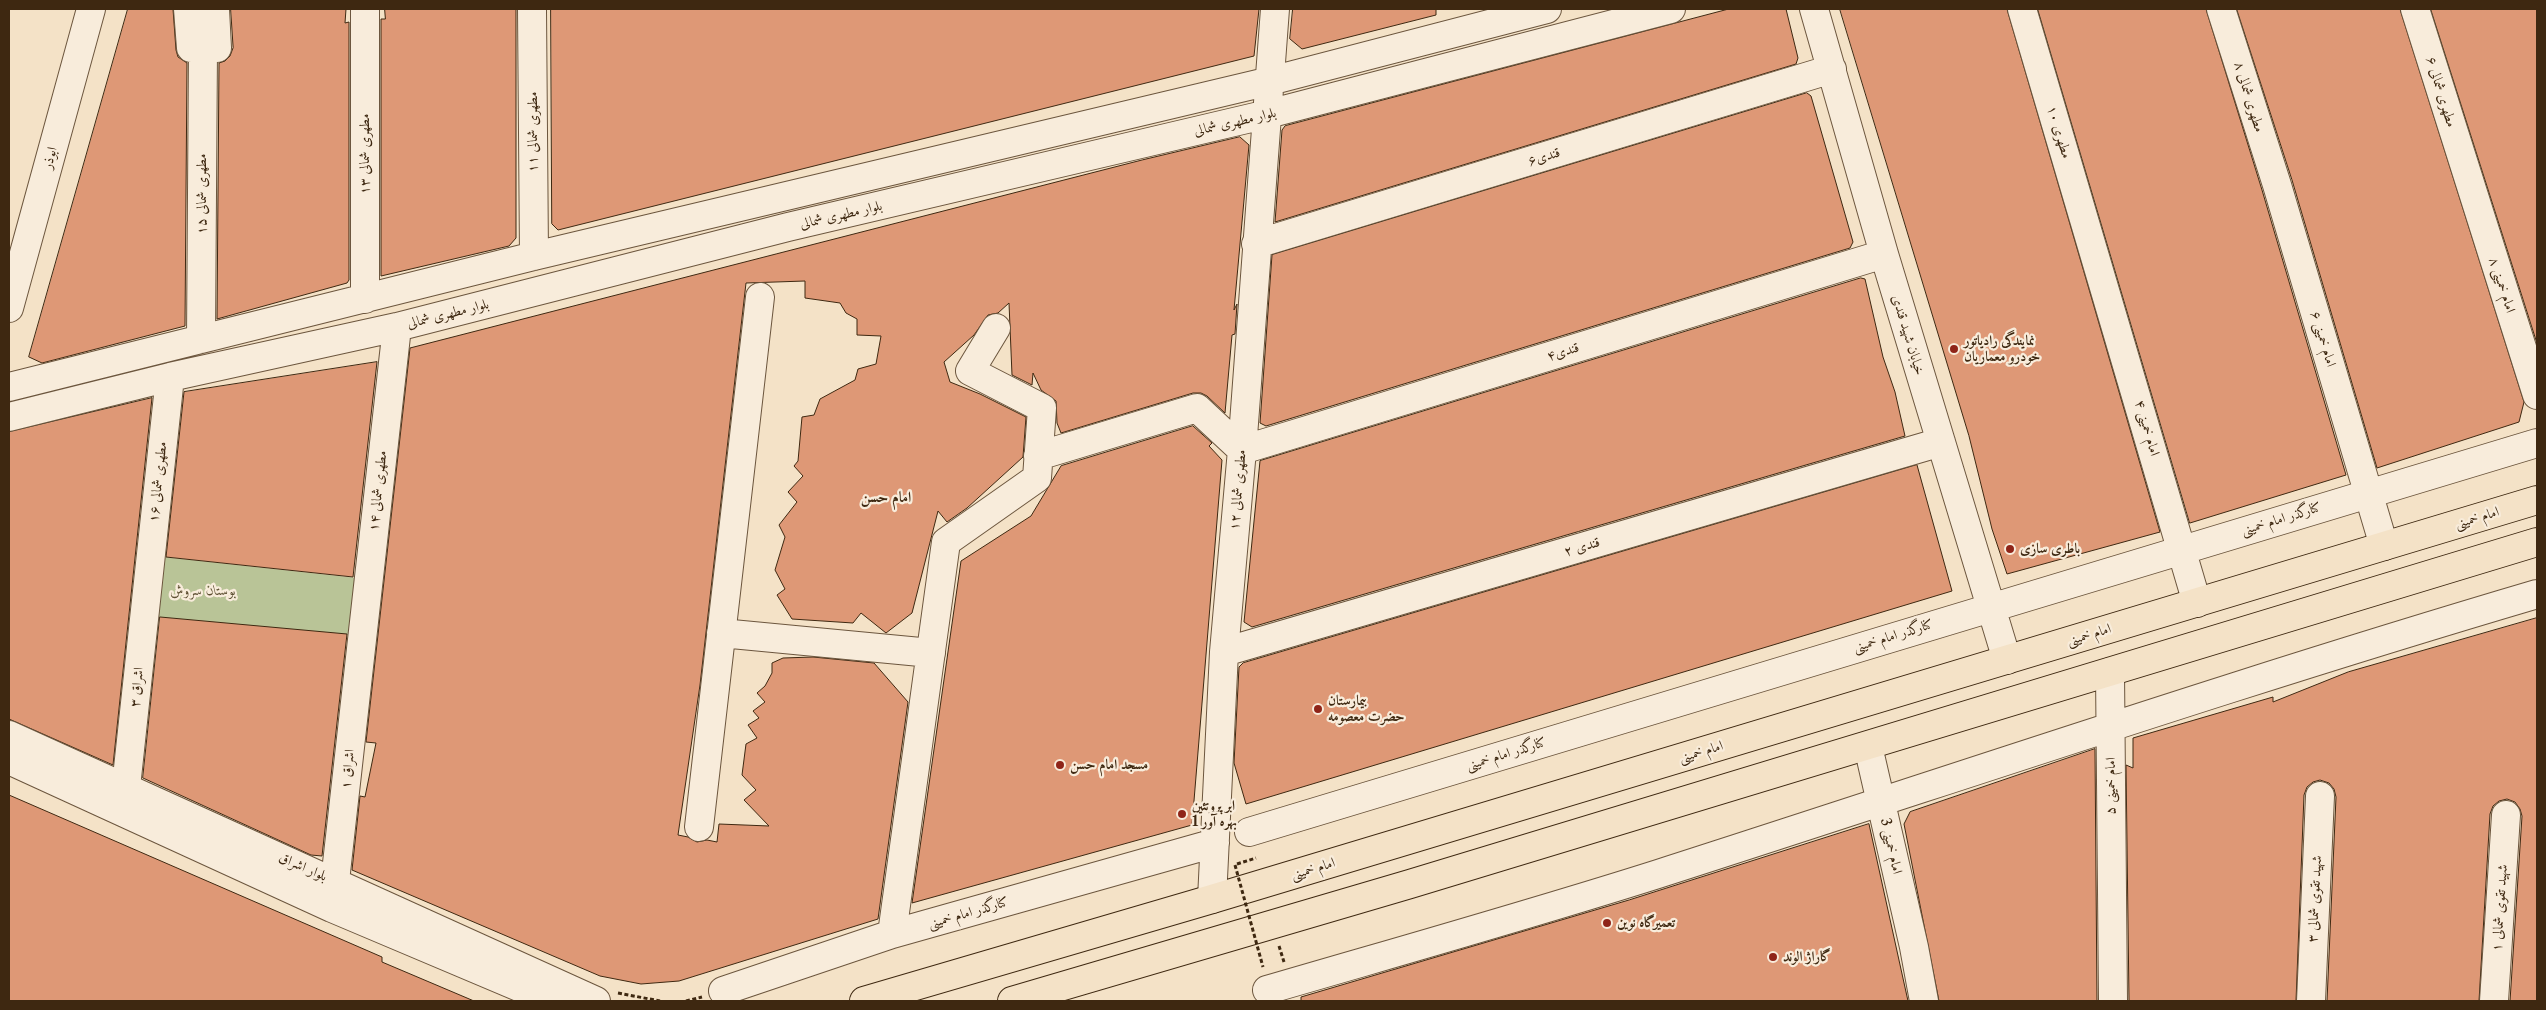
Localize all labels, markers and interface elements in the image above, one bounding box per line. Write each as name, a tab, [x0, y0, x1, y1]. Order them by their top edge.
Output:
street label: مطهری شمالی ۶	[2422, 55, 2460, 129]
street label: مطهری شمالی ۸	[2230, 60, 2268, 134]
street label: مطهری شمالی ۱۱	[525, 92, 541, 172]
street label: بلوار مطهری شمالی	[1192, 104, 1278, 140]
street label: مطهری ۱۰	[2043, 104, 2075, 160]
street label: مطهری شمالی ۱۳	[357, 114, 373, 194]
street label: قندی۶	[1526, 144, 1562, 170]
street label: ابوذر	[39, 145, 61, 171]
street label: مطهری شمالی ۱۵	[194, 154, 210, 234]
street label: بلوار مطهری شمالی	[798, 197, 884, 233]
street label: امام خمینی ۸	[2485, 255, 2519, 315]
street label: خیابان شهید قندی	[1888, 293, 1928, 377]
street label: بلوار مطهری شمالی	[405, 296, 491, 332]
street label: امام خمینی ۶	[2307, 309, 2339, 369]
place label: نمایندگی رادیاتور خودرو معماریان	[1964, 333, 2040, 366]
street label: قندی۴	[1545, 339, 1581, 365]
marker: نمایندگی رادیاتور خودرو معماریان	[1948, 343, 1960, 355]
street label: امام خمینی ۴	[2131, 398, 2163, 458]
street label: مطهری شمالی ۱۶	[145, 441, 171, 523]
street label: مطهری شمالی ۱۲	[1226, 449, 1250, 531]
street label: مطهری شمالی ۱۴	[365, 450, 391, 532]
district label: امام حسن	[861, 489, 911, 507]
street label: کنارگذر امام خمینی	[2239, 499, 2323, 539]
street label: امام خمینی	[2453, 503, 2501, 533]
street label: قندی ۲	[1562, 534, 1602, 560]
place label: باطری سازی	[2020, 541, 2080, 557]
marker: باطری سازی	[2004, 543, 2016, 555]
park label: بوستان سروش	[170, 583, 236, 599]
street label: کنارگذر امام خمینی	[1851, 616, 1935, 656]
street label: امام خمینی	[2065, 620, 2113, 650]
street label: اشراق ۳	[127, 666, 147, 708]
place label: بیمارستان حضرت معصومه	[1328, 693, 1405, 726]
marker: بیمارستان حضرت معصومه	[1312, 703, 1324, 715]
street label: کنارگذر امام خمینی	[1464, 734, 1548, 774]
street label: امام خمینی	[1677, 737, 1725, 767]
street label: اشراق ۱	[338, 748, 358, 790]
place label: مسجد امام حسن	[1070, 757, 1148, 773]
street label: امام خمینی ۵	[2103, 757, 2119, 815]
marker: مسجد امام حسن	[1054, 759, 1066, 771]
place label: ابر پروتئین بهره آور 1	[1192, 798, 1237, 830]
marker: ابر پروتئین بهره آور 1	[1176, 808, 1188, 820]
street label: امام خمینی 3	[1876, 816, 1906, 876]
street label: بلوار اشراق	[276, 849, 330, 885]
street label: امام خمینی	[1289, 854, 1337, 884]
street label: شهید تقوی شمالی ۳	[2304, 855, 2326, 943]
street label: شهید تقوی شمالی ۱	[2489, 864, 2511, 952]
street label: کنارگذر امام خمینی	[926, 894, 1010, 932]
place label: تعمیرگاه نوین	[1617, 915, 1675, 931]
marker: تعمیرگاه نوین	[1601, 917, 1613, 929]
place label: گاراژ الوند	[1783, 949, 1831, 965]
marker: گاراژ الوند	[1767, 951, 1779, 963]

